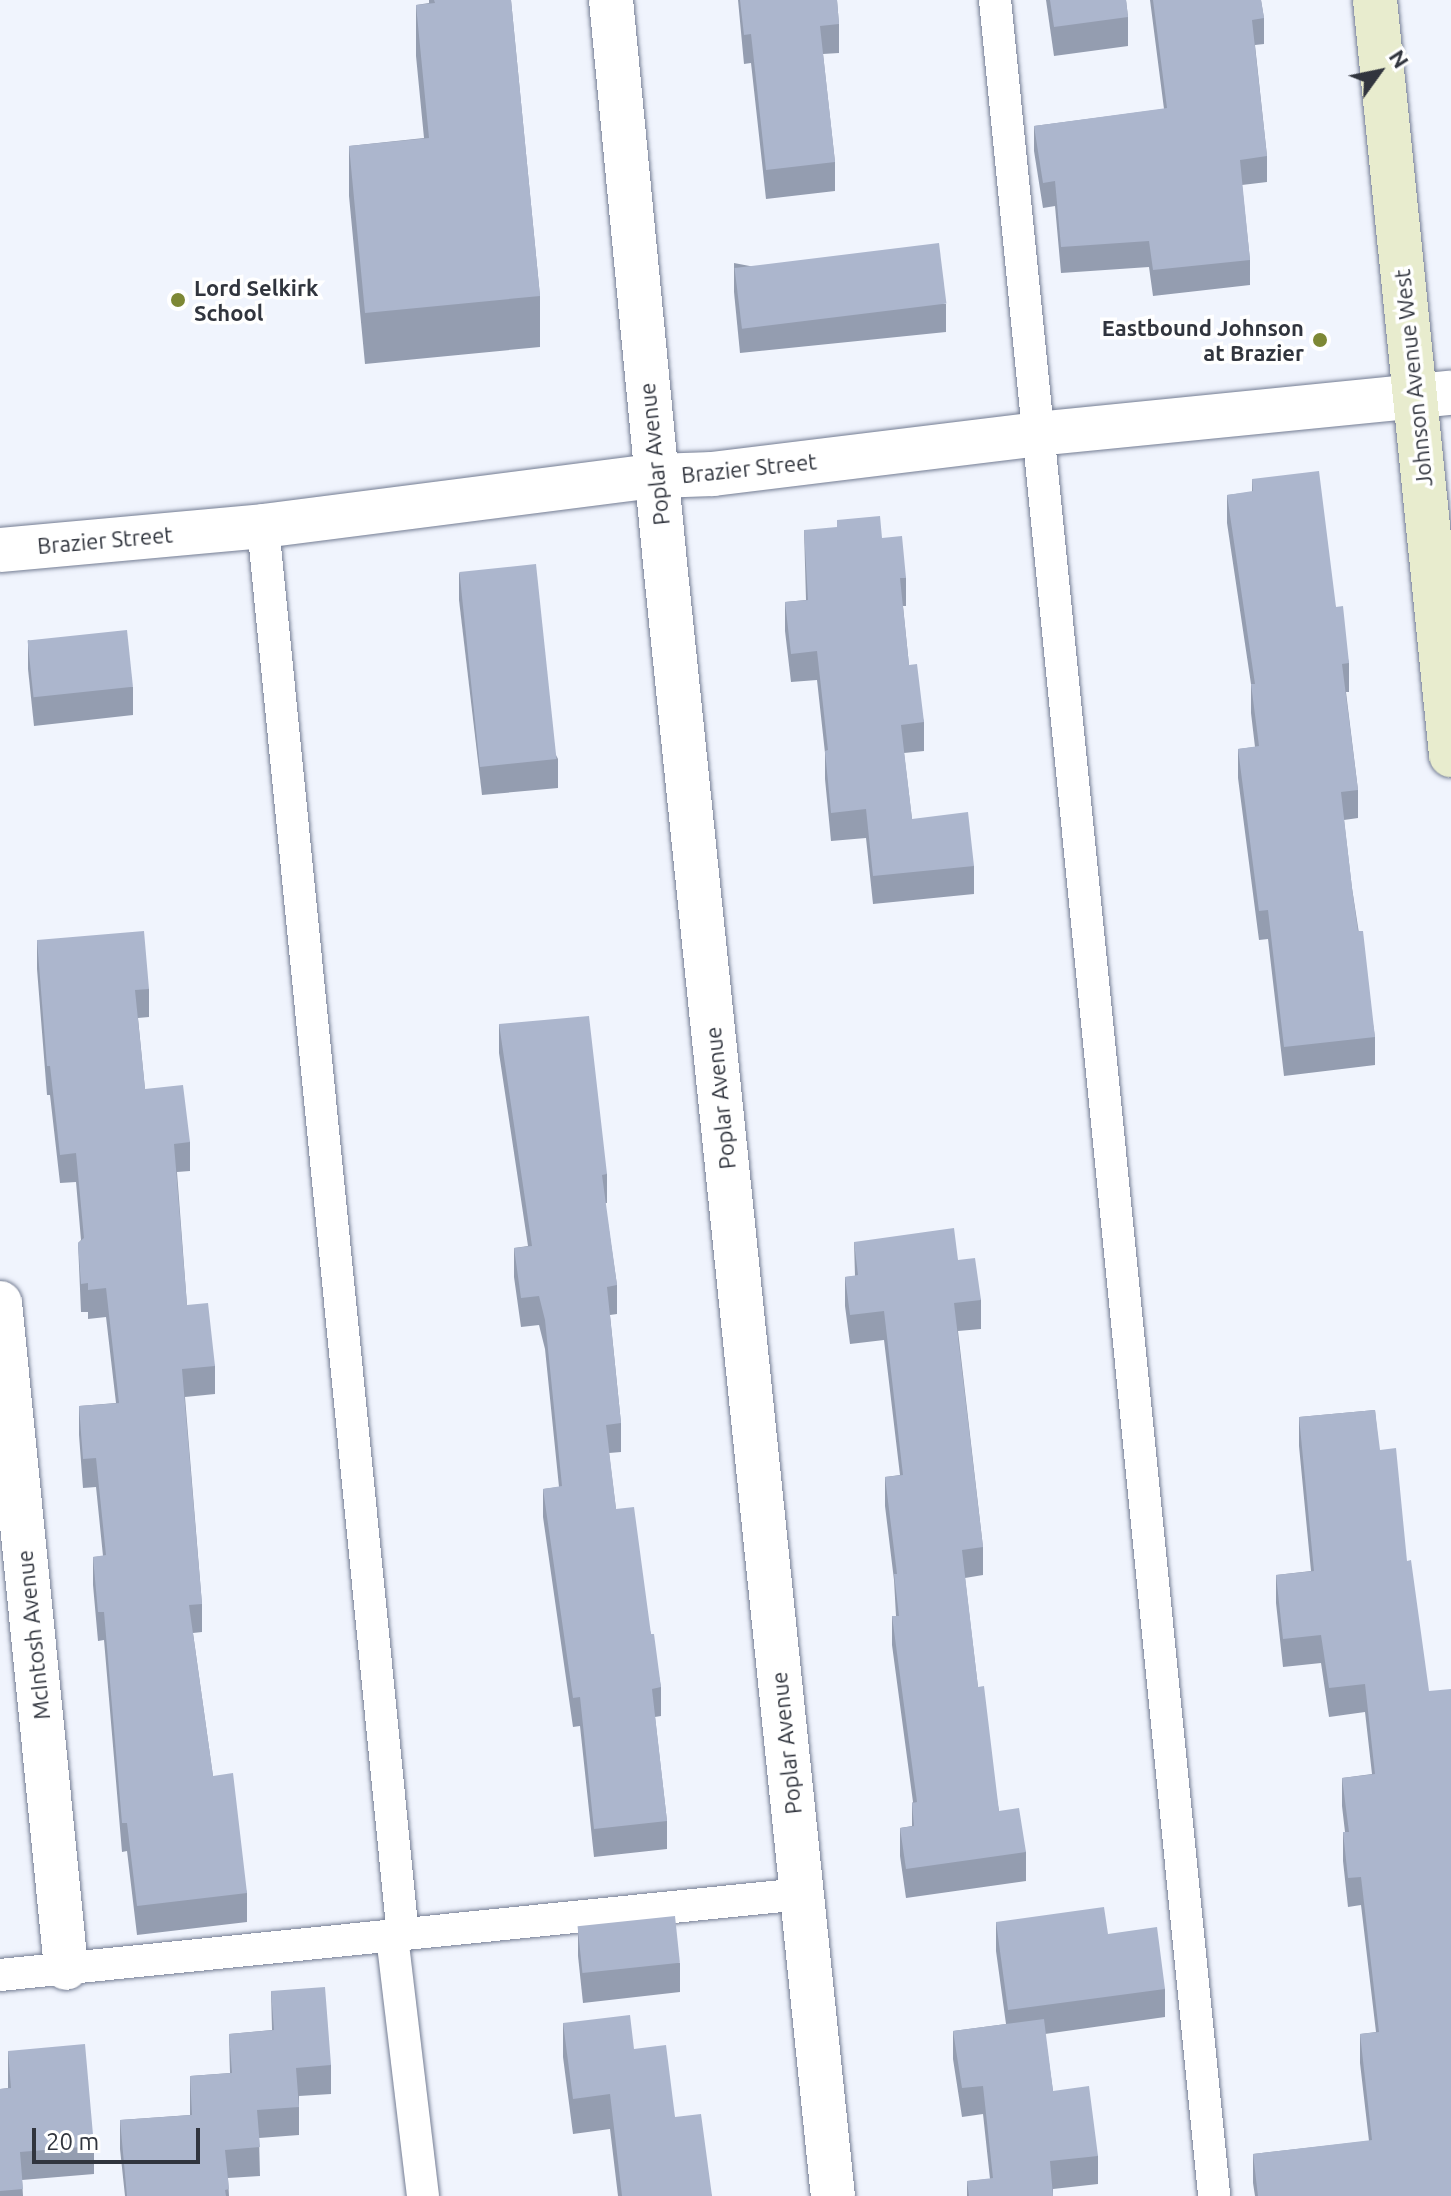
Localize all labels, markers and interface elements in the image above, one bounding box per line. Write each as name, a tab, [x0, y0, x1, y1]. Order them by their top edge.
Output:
north arrow	[1339, 32, 1419, 112]
text: N	[1385, 45, 1414, 72]
street label: Johnson Avenue West	[1388, 268, 1438, 488]
place label: Lord Selkirk School	[194, 274, 318, 326]
marker: Lord Selkirk School	[169, 291, 187, 309]
place label: Eastbound Johnson at Brazier	[1102, 314, 1304, 366]
marker: Eastbound Johnson at Brazier	[1311, 331, 1329, 349]
street label: Poplar Avenue	[633, 381, 675, 527]
street label: Brazier Street	[680, 448, 818, 488]
street label: Brazier Street	[36, 521, 174, 559]
street label: Poplar Avenue	[699, 1025, 741, 1171]
street label: McIntosh Avenue	[11, 1549, 55, 1721]
street label: Poplar Avenue	[765, 1670, 807, 1816]
scale bar	[36, 2112, 204, 2162]
text: 20 m	[46, 2128, 99, 2155]

